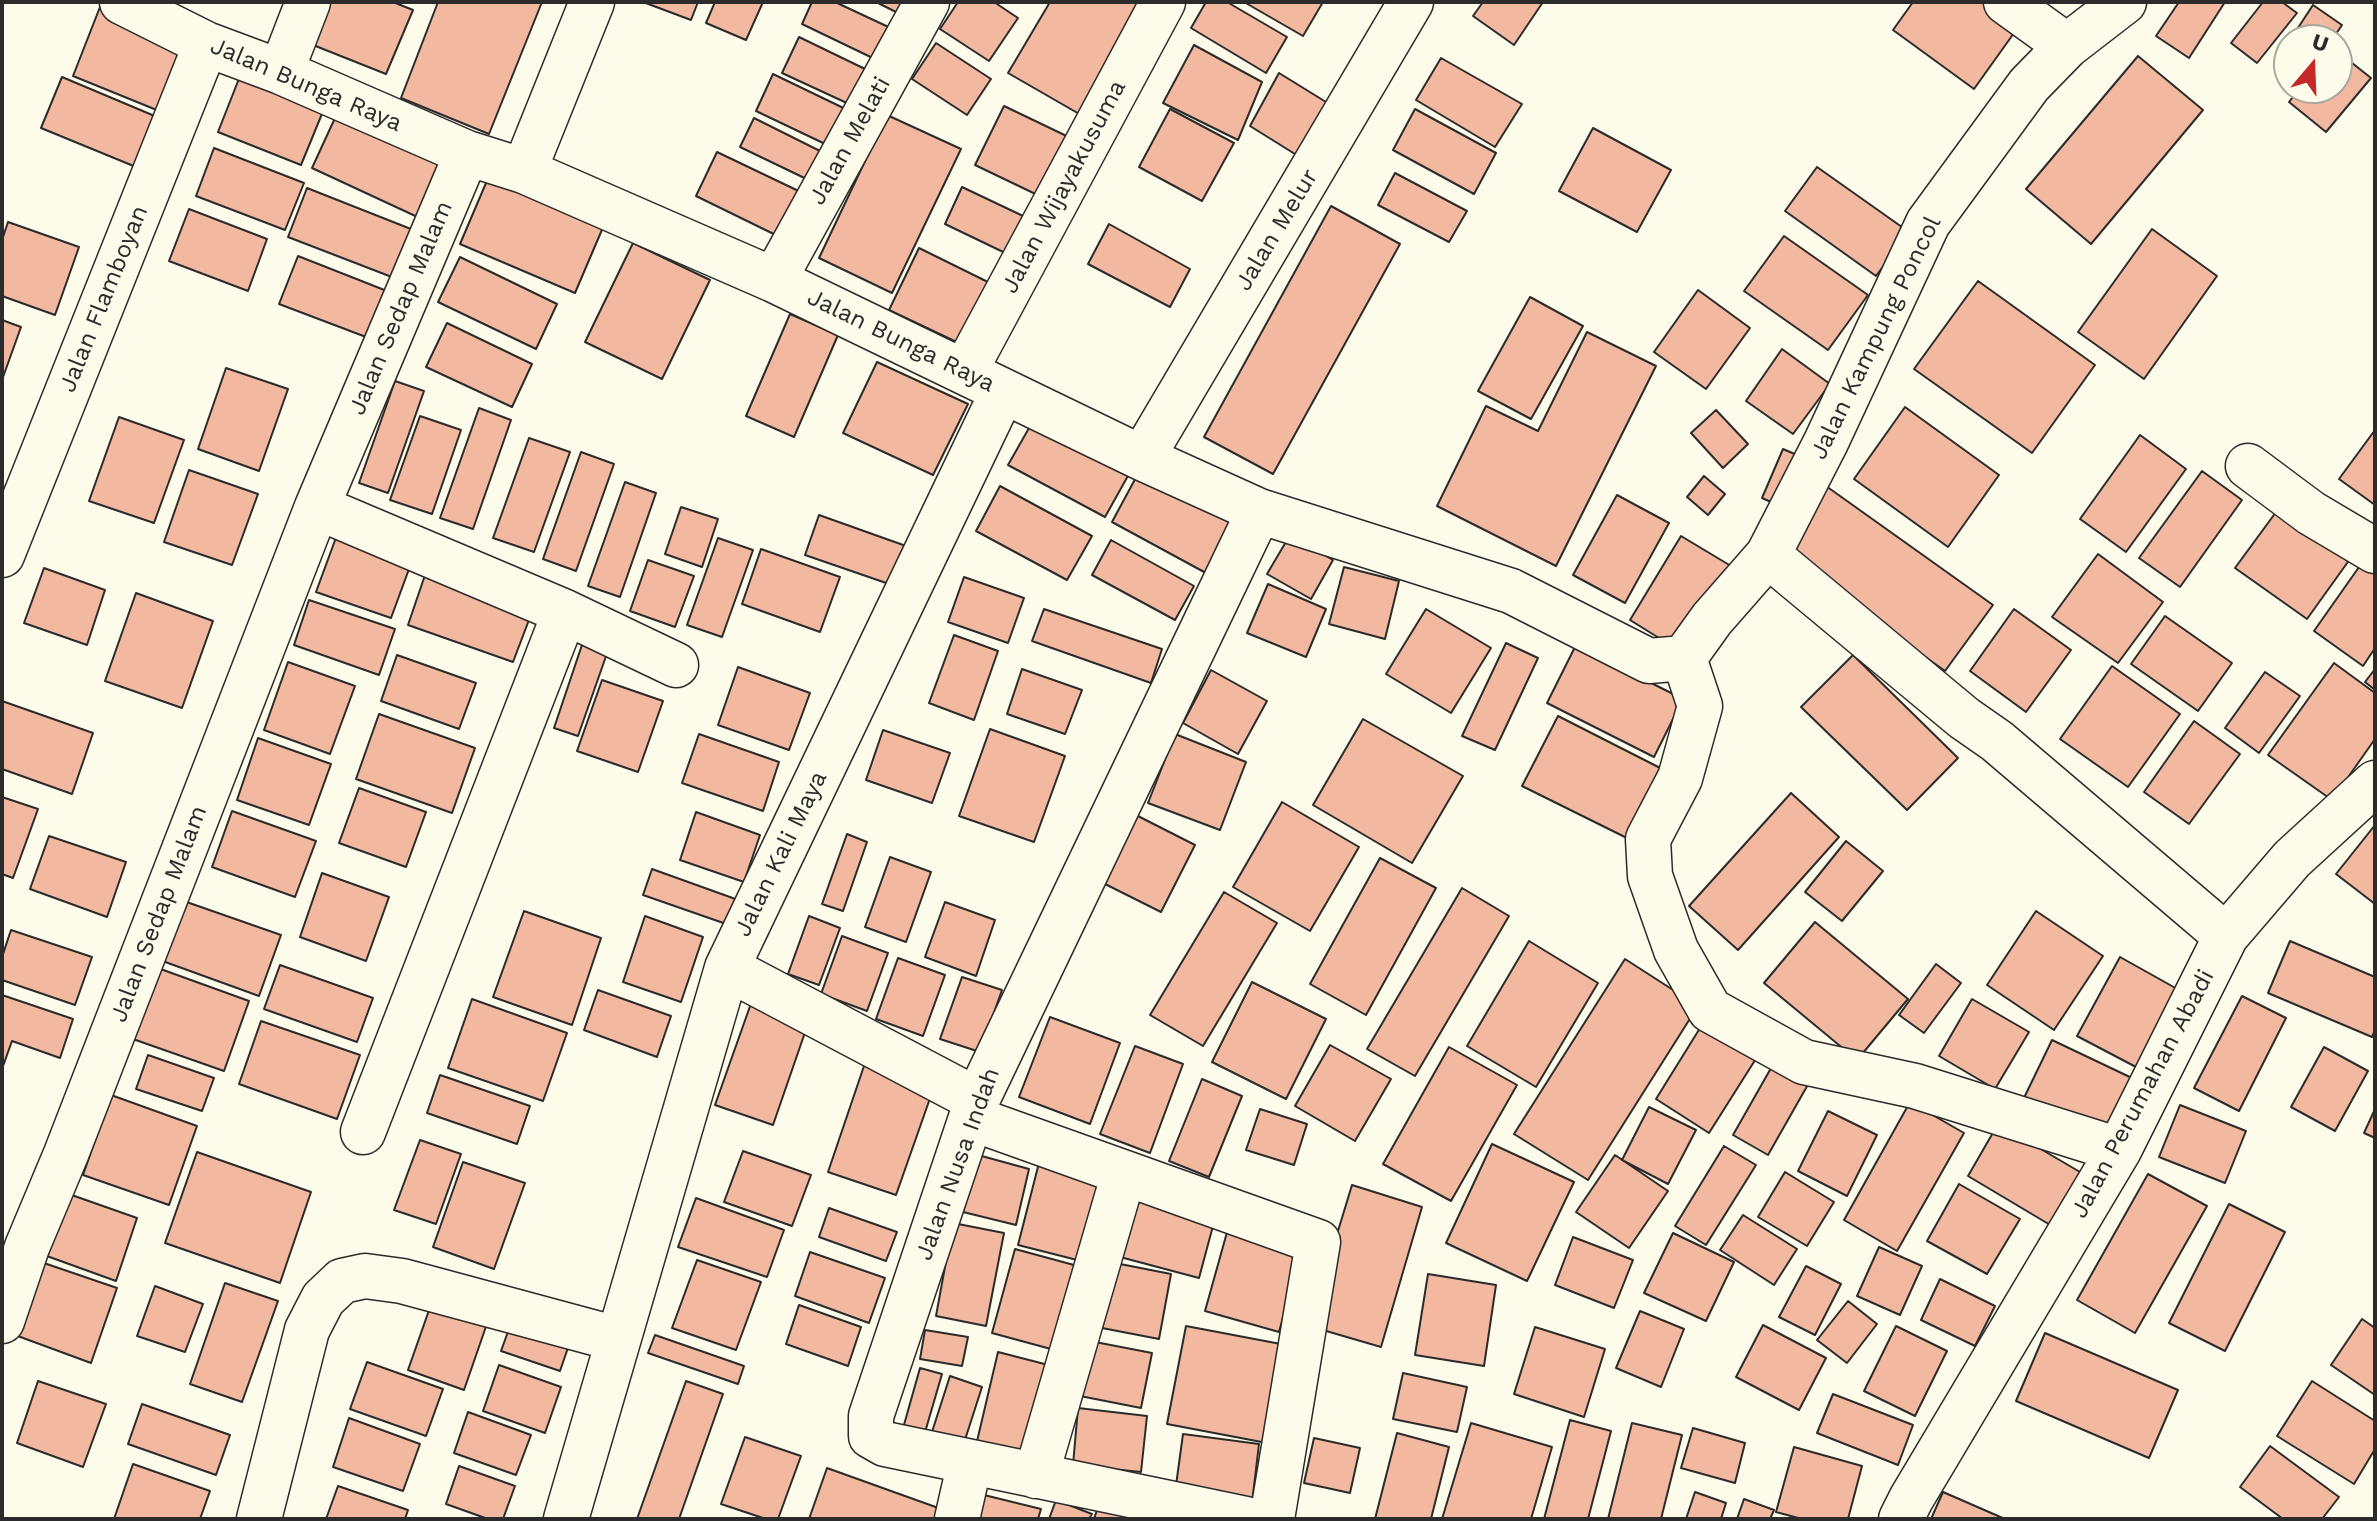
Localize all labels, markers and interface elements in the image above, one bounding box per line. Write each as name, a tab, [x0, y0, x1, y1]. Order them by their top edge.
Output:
north arrow	[2273, 24, 2353, 104]
text: U	[2309, 28, 2332, 57]
street label: Jalan Bunga Raya	[206, 32, 406, 138]
street label: Jalan Melati	[803, 72, 897, 210]
street label: Jalan Wijayakusuma	[996, 75, 1132, 299]
street label: Jalan Melur	[1229, 164, 1325, 296]
street label: Jalan Sedap Malam	[343, 197, 459, 419]
street label: Jalan Flamboyan	[53, 201, 155, 397]
street label: Jalan Kampung Poncol	[1805, 212, 1947, 464]
street label: Jalan Bunga Raya	[803, 283, 999, 399]
street label: Jalan Kali Maya	[728, 767, 834, 941]
street label: Jalan Sedap Malam	[104, 802, 214, 1026]
street label: Jalan Perumahan Abadi	[2065, 965, 2221, 1223]
street label: Jalan Nusa Indah	[910, 1064, 1006, 1264]

